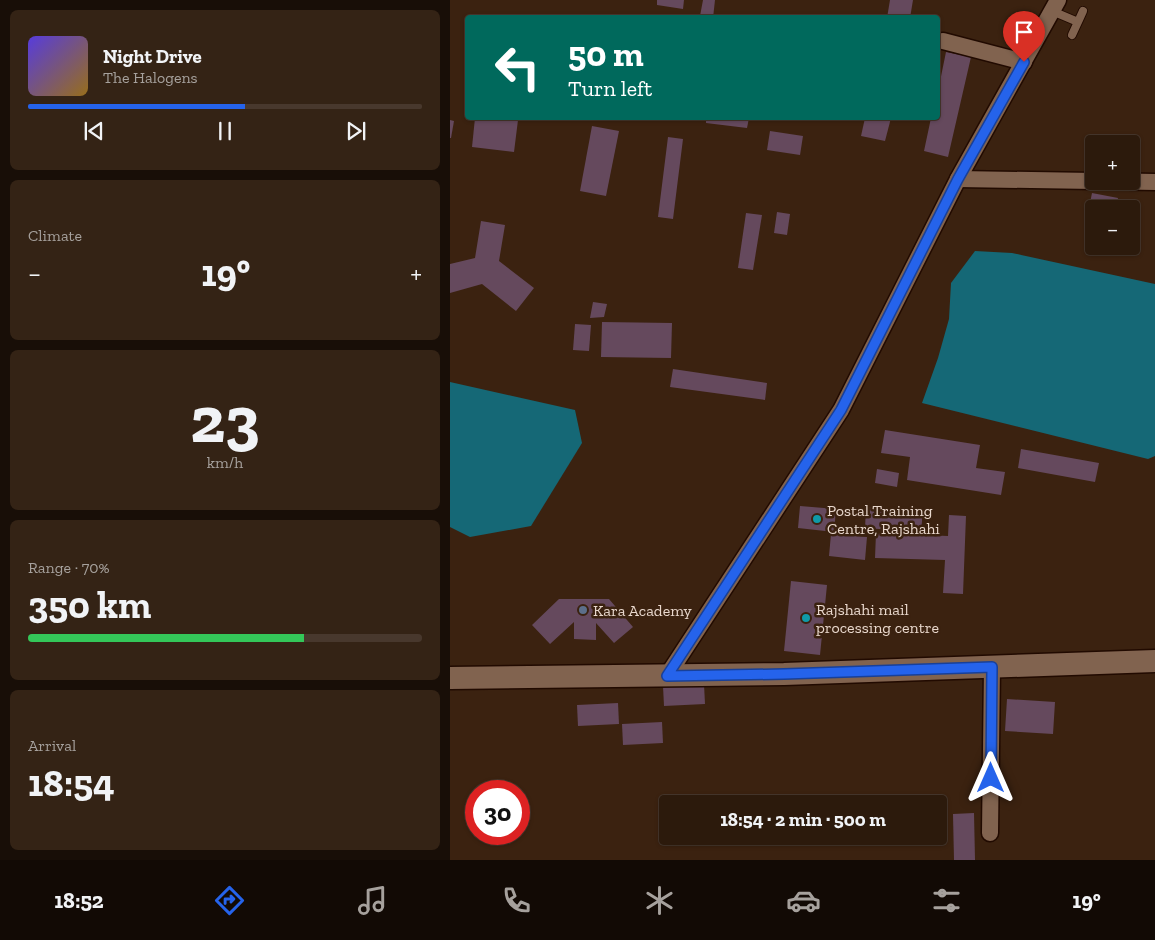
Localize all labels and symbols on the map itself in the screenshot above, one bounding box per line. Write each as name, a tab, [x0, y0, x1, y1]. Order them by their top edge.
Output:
pin	[1003, 11, 1045, 62]
place label: Postal Training Centre, Rajshahi	[827, 501, 940, 538]
marker: Postal Training Centre, Rajshahi	[811, 513, 823, 525]
place label: Rajshahi mail processing centre	[816, 600, 939, 637]
place label: Kara Academy	[593, 601, 693, 620]
marker: Kara Academy	[577, 604, 589, 616]
marker: Rajshahi mail processing centre	[800, 612, 812, 624]
position arrow	[964, 751, 1016, 803]
speed limit sign: 30	[465, 780, 530, 845]

